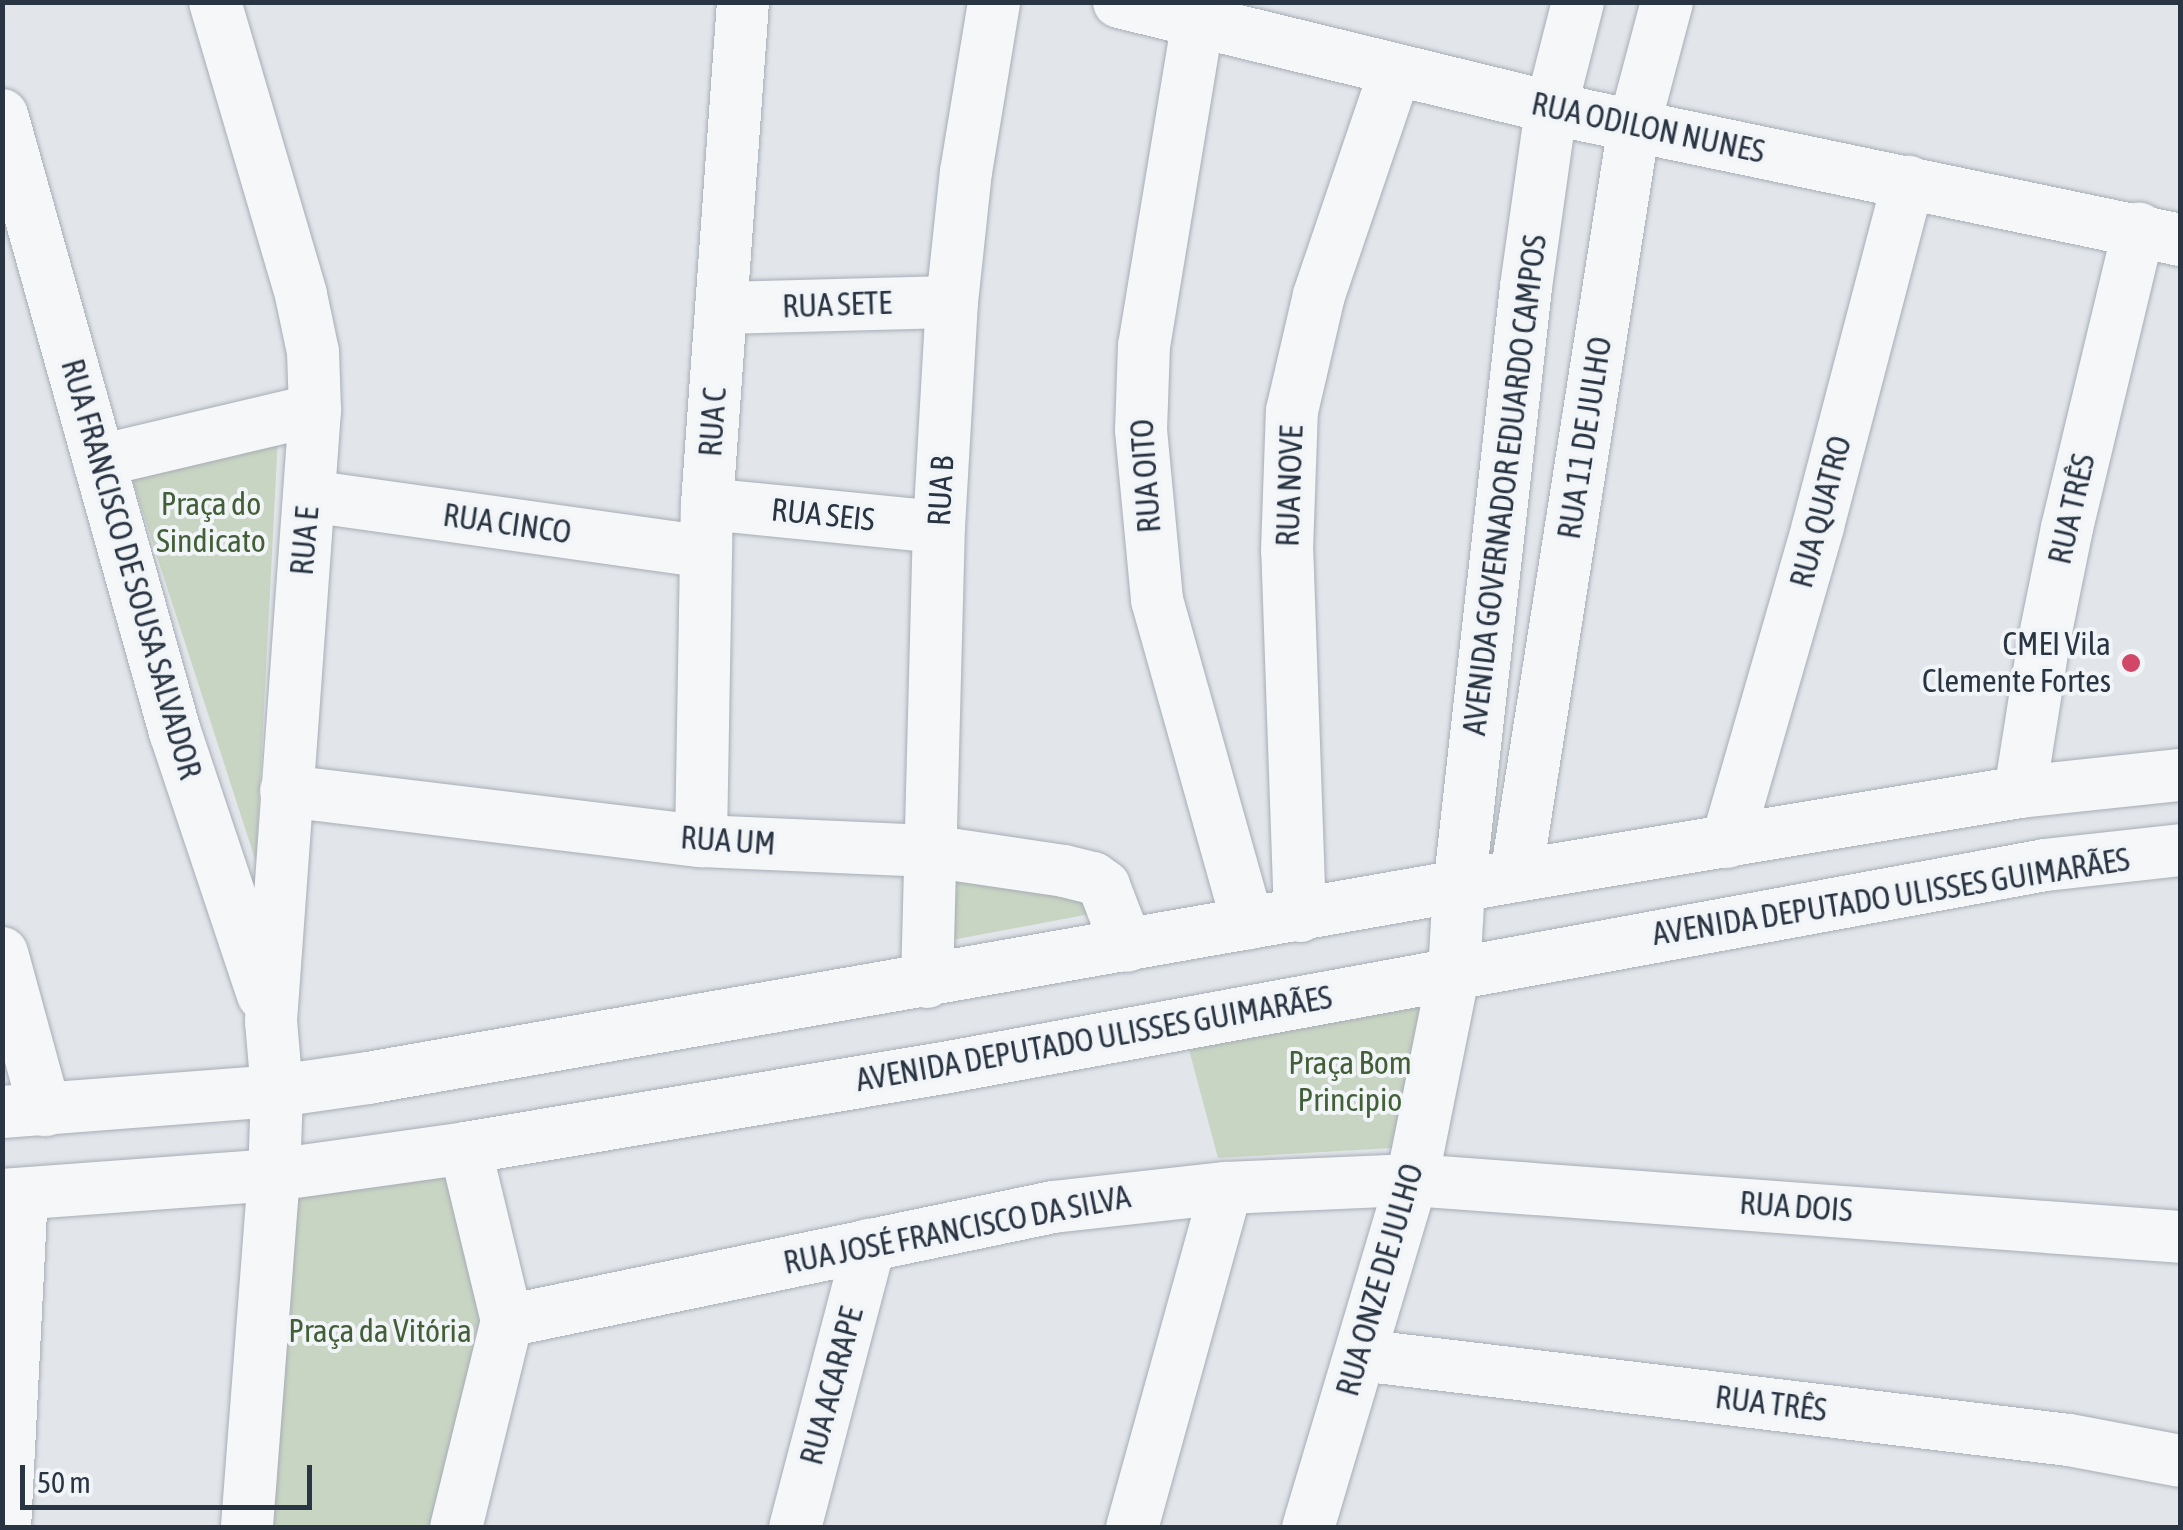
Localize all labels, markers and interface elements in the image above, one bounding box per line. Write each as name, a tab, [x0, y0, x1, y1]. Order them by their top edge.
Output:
street label: RUA ODILON NUNES	[1528, 85, 1768, 171]
street label: AVENIDA GOVERNADOR EDUARDO CAMPOS	[1455, 233, 1555, 737]
street label: RUA SETE	[782, 284, 892, 326]
street label: RUA 11 DE JULHO	[1550, 334, 1620, 542]
street label: RUA FRANCISCO DE SOUSA SALVADOR	[53, 355, 209, 783]
street label: RUA C	[691, 386, 735, 458]
street label: RUA OITO	[1123, 418, 1169, 534]
street label: RUA NOVE	[1269, 425, 1311, 547]
street label: RUA QUATRO	[1782, 432, 1860, 592]
street label: RUA TRÊS	[2041, 450, 2103, 568]
street label: RUA B	[920, 455, 962, 527]
park label: Praça do Sindicato	[156, 486, 266, 561]
street label: RUA SEIS	[769, 490, 877, 540]
street label: RUA CINCO	[441, 496, 573, 552]
street label: RUA E	[283, 505, 327, 577]
place label: CMEI Vila Clemente Fortes	[1922, 626, 2111, 701]
marker: CMEI Vila Clemente Fortes	[2120, 652, 2142, 674]
street label: RUA UM	[679, 819, 777, 863]
street label: AVENIDA DEPUTADO ULISSES GUIMARÃES	[1650, 840, 2132, 954]
street label: AVENIDA DEPUTADO ULISSES GUIMARÃES	[853, 978, 1335, 1100]
park label: Praça Bom Principio	[1288, 1045, 1412, 1120]
street label: RUA ONZE DE JULHO	[1329, 1160, 1431, 1400]
street label: RUA JOSÉ FRANCISCO DA SILVA	[780, 1178, 1134, 1282]
street label: RUA DOIS	[1738, 1184, 1854, 1230]
street label: RUA ACARAPE	[793, 1303, 871, 1469]
park label: Praça da Vitória	[288, 1312, 472, 1350]
street label: RUA TRÊS	[1713, 1378, 1829, 1430]
scale bar	[25, 1445, 318, 1507]
text: 50 m	[37, 1465, 91, 1499]

